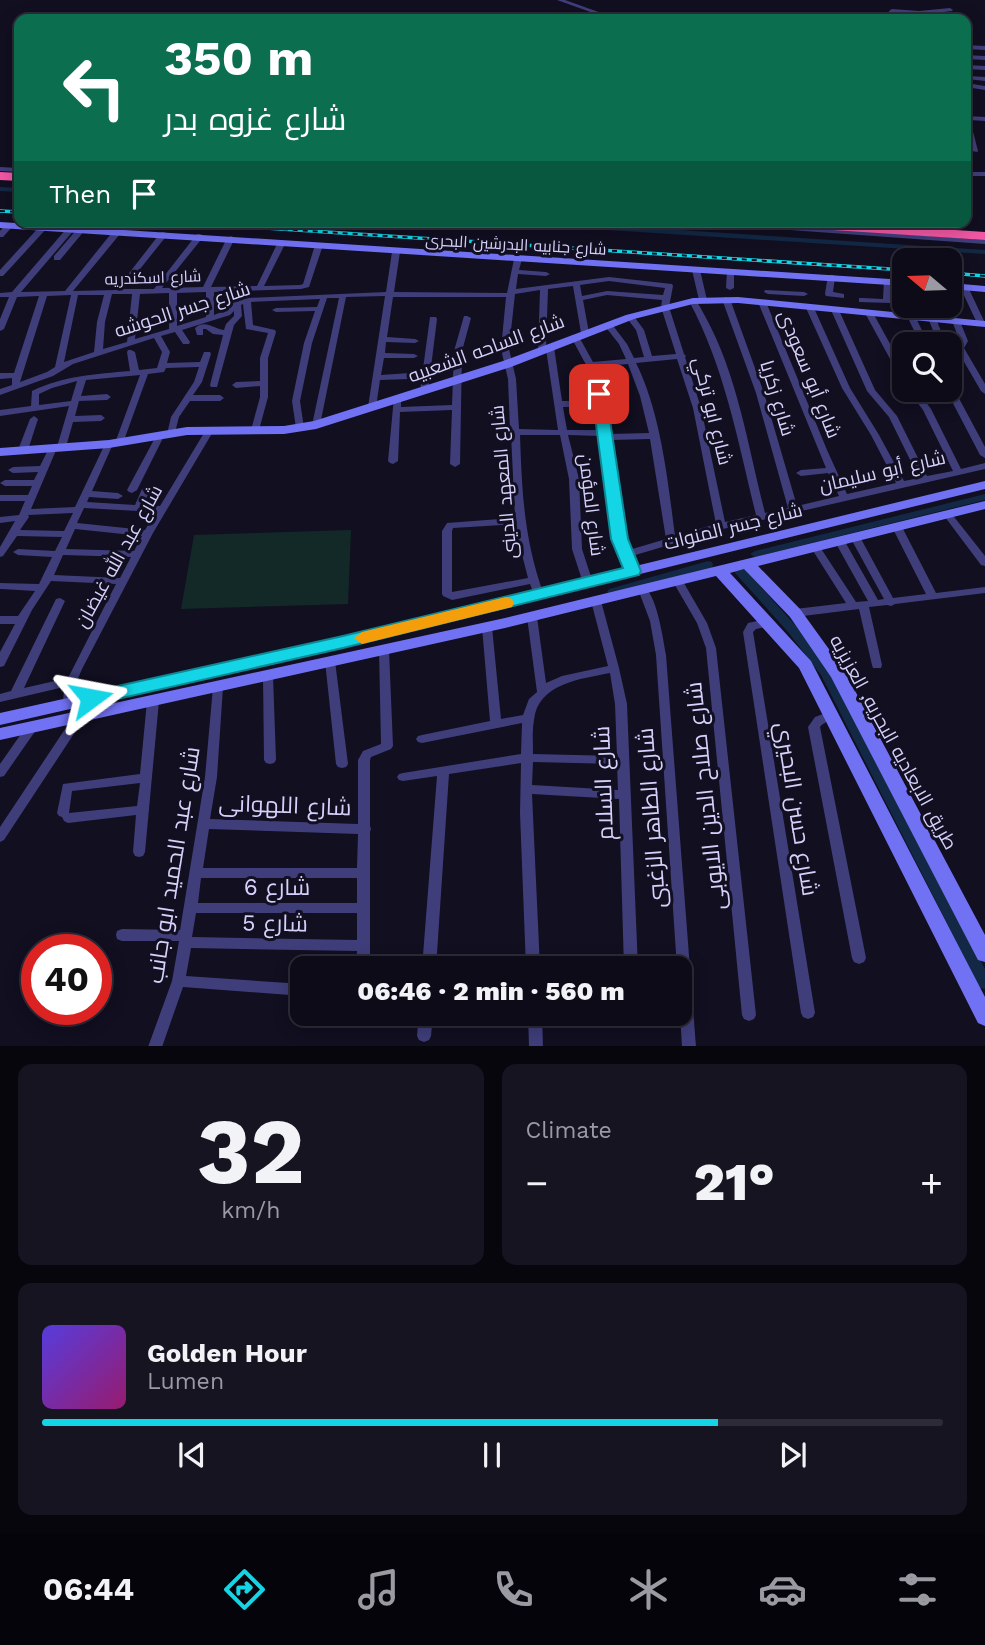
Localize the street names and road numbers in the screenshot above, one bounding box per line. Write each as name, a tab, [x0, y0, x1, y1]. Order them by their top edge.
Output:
street label: شارع جنابيه البدرشين البحرى	[425, 230, 607, 261]
street label: شارع اسكندريه	[104, 266, 202, 291]
street label: شارع جسر الحوشه	[111, 277, 254, 344]
street label: شارع أبو سعودى	[772, 307, 846, 442]
street label: شارع الساحه الشعبيه	[405, 310, 568, 389]
street label: شارع ابو تركي	[685, 355, 737, 468]
street label: شارع زكريا	[753, 357, 800, 439]
street label: شارع المعهد الدينى	[485, 404, 524, 560]
street label: شارع أبو سليمان	[817, 446, 948, 499]
street label: شارع المؤمن	[572, 453, 609, 558]
street label: شارع عبد الله غيضان	[69, 480, 169, 633]
street label: شارع جسر المنوات	[662, 498, 805, 557]
street label: طريق الابعاديه البحريه, العزيزيه	[824, 631, 962, 854]
street label: شارع صلاح الدين الايوبى	[680, 680, 733, 912]
street label: شارع حسن البحيري	[765, 720, 824, 899]
street label: شارع السلام	[588, 725, 621, 841]
street label: شارع الطاهر الزغبى	[632, 727, 673, 909]
street label: شارع عبد الحميد ابو جانب	[141, 745, 208, 986]
street label: شارع اللهوانى	[218, 790, 352, 823]
street label: شارع 6	[244, 874, 310, 903]
street label: شارع 5	[242, 909, 308, 940]

